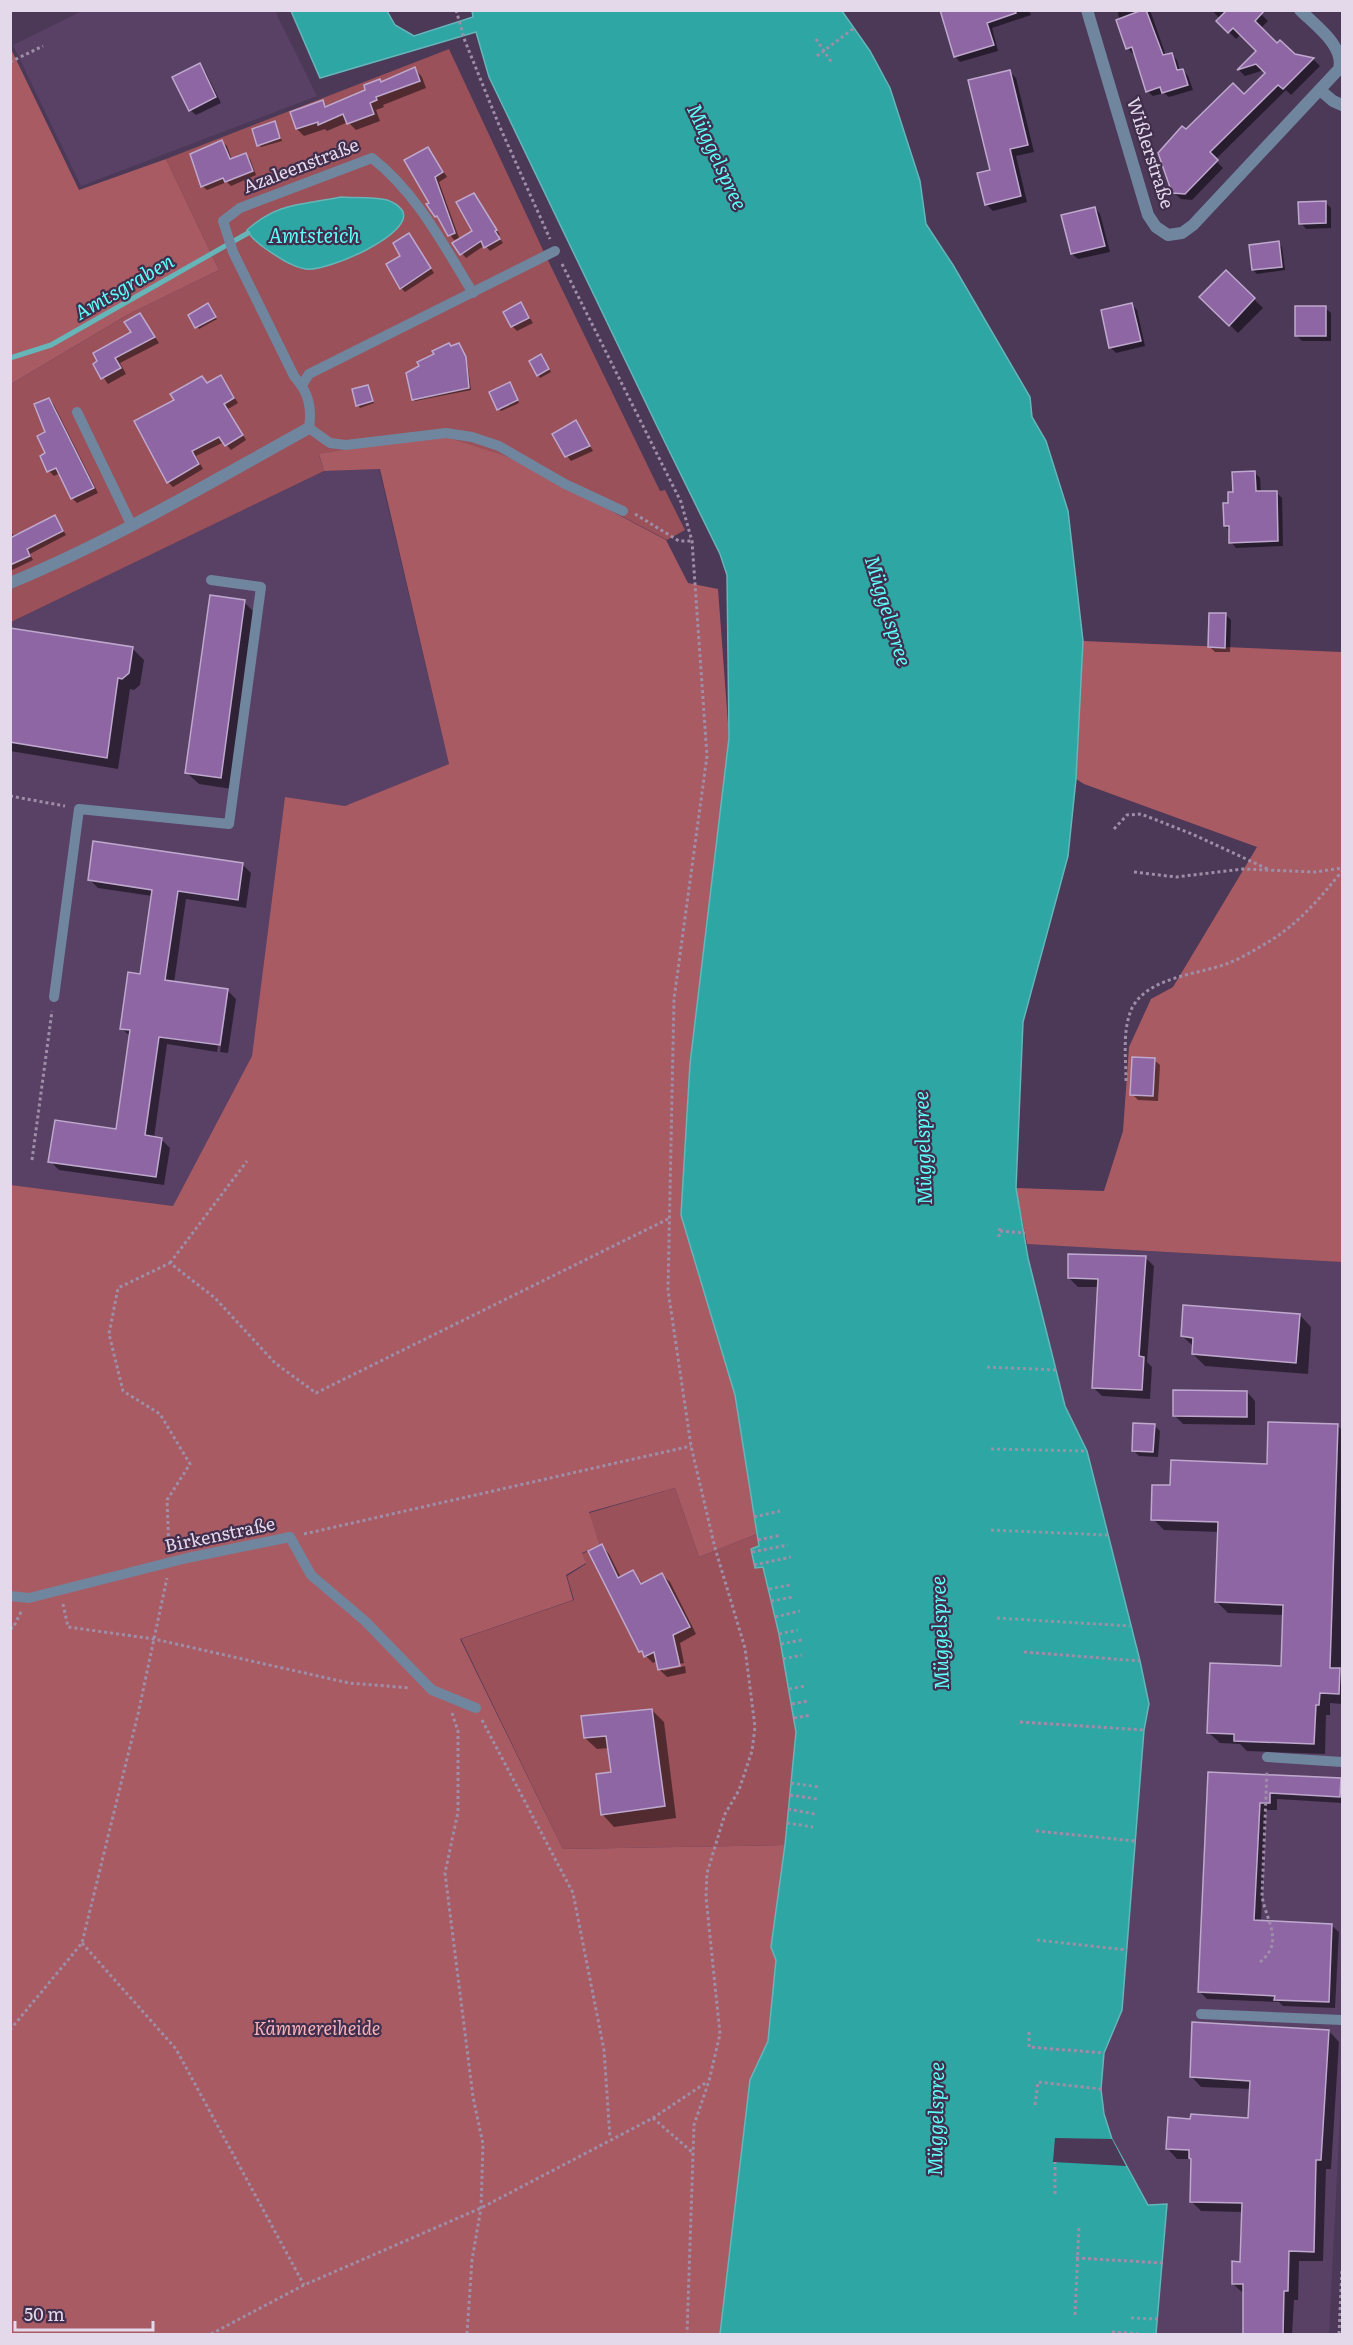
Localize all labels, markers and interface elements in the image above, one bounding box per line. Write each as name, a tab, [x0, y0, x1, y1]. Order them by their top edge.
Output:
street label: Wißlerstraße	[1121, 93, 1182, 212]
water label: Müggelspree	[681, 98, 757, 214]
street label: Azaleenstraße	[239, 130, 362, 199]
water label: Amtsteich	[268, 219, 360, 249]
water label: Amtsgraben	[68, 245, 179, 326]
water label: Müggelspree	[859, 551, 921, 669]
water label: Müggelspree	[904, 1091, 938, 1206]
street label: Birkenstraße	[162, 1509, 277, 1558]
water label: Müggelspree	[921, 1576, 955, 1691]
park label: Kämmereiheide	[254, 2014, 380, 2041]
water label: Müggelspree	[918, 2062, 950, 2176]
scale bar	[15, 2294, 153, 2332]
text: 50 m	[24, 2300, 65, 2327]

